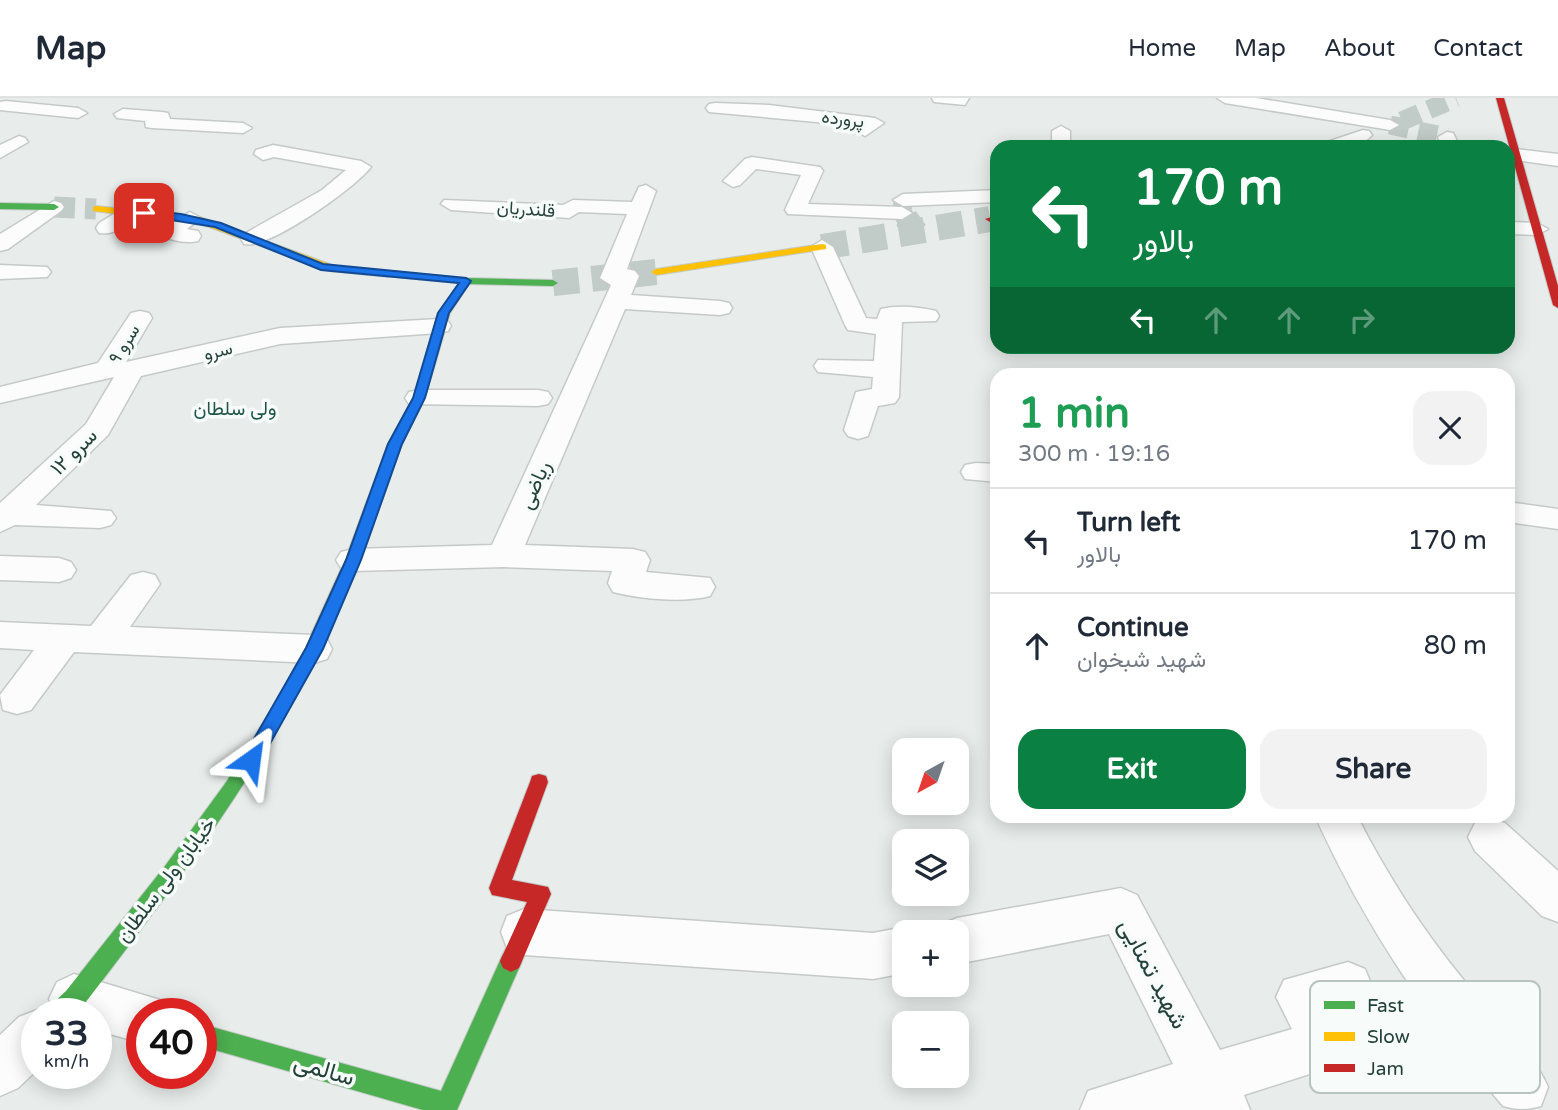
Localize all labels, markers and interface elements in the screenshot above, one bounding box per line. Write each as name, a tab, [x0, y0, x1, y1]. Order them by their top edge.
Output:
text: Map	[35, 29, 106, 68]
text: Home	[1128, 34, 1196, 63]
text: Map	[1234, 34, 1286, 63]
text: About	[1324, 34, 1395, 63]
text: Contact	[1433, 34, 1523, 63]
street label: پرورده	[820, 105, 866, 134]
text: 170 m	[1133, 159, 1283, 218]
icon: left	[1018, 168, 1109, 259]
pin	[114, 183, 174, 243]
icon: arrive	[125, 194, 163, 232]
street label: قلندریان	[496, 196, 556, 222]
text: بالاور	[1133, 223, 1194, 261]
icon: left	[1124, 301, 1162, 339]
icon: ahead	[1197, 301, 1235, 339]
icon: ahead	[1270, 301, 1308, 339]
icon: right	[1343, 301, 1381, 339]
street label: سرو ۹	[103, 320, 145, 368]
street label: سرو	[201, 337, 235, 365]
text: 1 min	[1018, 388, 1130, 439]
button: close	[1413, 391, 1487, 465]
district label: ولی سلطان	[194, 398, 276, 420]
street label: سرو ۱۲	[45, 423, 103, 481]
text: 300 m · 19:16	[1018, 440, 1170, 468]
street label: ریاضی	[513, 457, 557, 513]
text: Turn left	[1077, 507, 1180, 538]
icon: left	[1018, 522, 1056, 560]
text: 170 m	[1407, 525, 1487, 556]
text: بالاور	[1077, 541, 1121, 569]
text: Continue	[1077, 612, 1189, 643]
icon: ahead	[1018, 627, 1056, 665]
text: 80 m	[1424, 630, 1487, 661]
text: شهید شبخوان	[1077, 646, 1206, 674]
position arrow	[214, 723, 288, 797]
button: Exit	[1018, 729, 1246, 809]
button: Share	[1260, 729, 1487, 809]
north arrow	[892, 738, 970, 816]
map controls	[892, 738, 969, 1088]
street label: خیابان ولی سلطان	[111, 813, 221, 947]
button: layers	[892, 829, 969, 906]
street label: شهید تمنایی	[1112, 914, 1194, 1034]
button: +	[892, 920, 969, 997]
legend	[1310, 981, 1540, 1093]
text: Fast	[1367, 995, 1404, 1017]
speed limit sign: 40	[126, 998, 217, 1089]
button: −	[892, 1011, 969, 1088]
text: 33	[45, 1013, 88, 1055]
text: Slow	[1367, 1026, 1410, 1048]
street label: سالمی	[290, 1048, 358, 1092]
text: km/h	[44, 1050, 89, 1072]
text: Jam	[1367, 1058, 1404, 1080]

